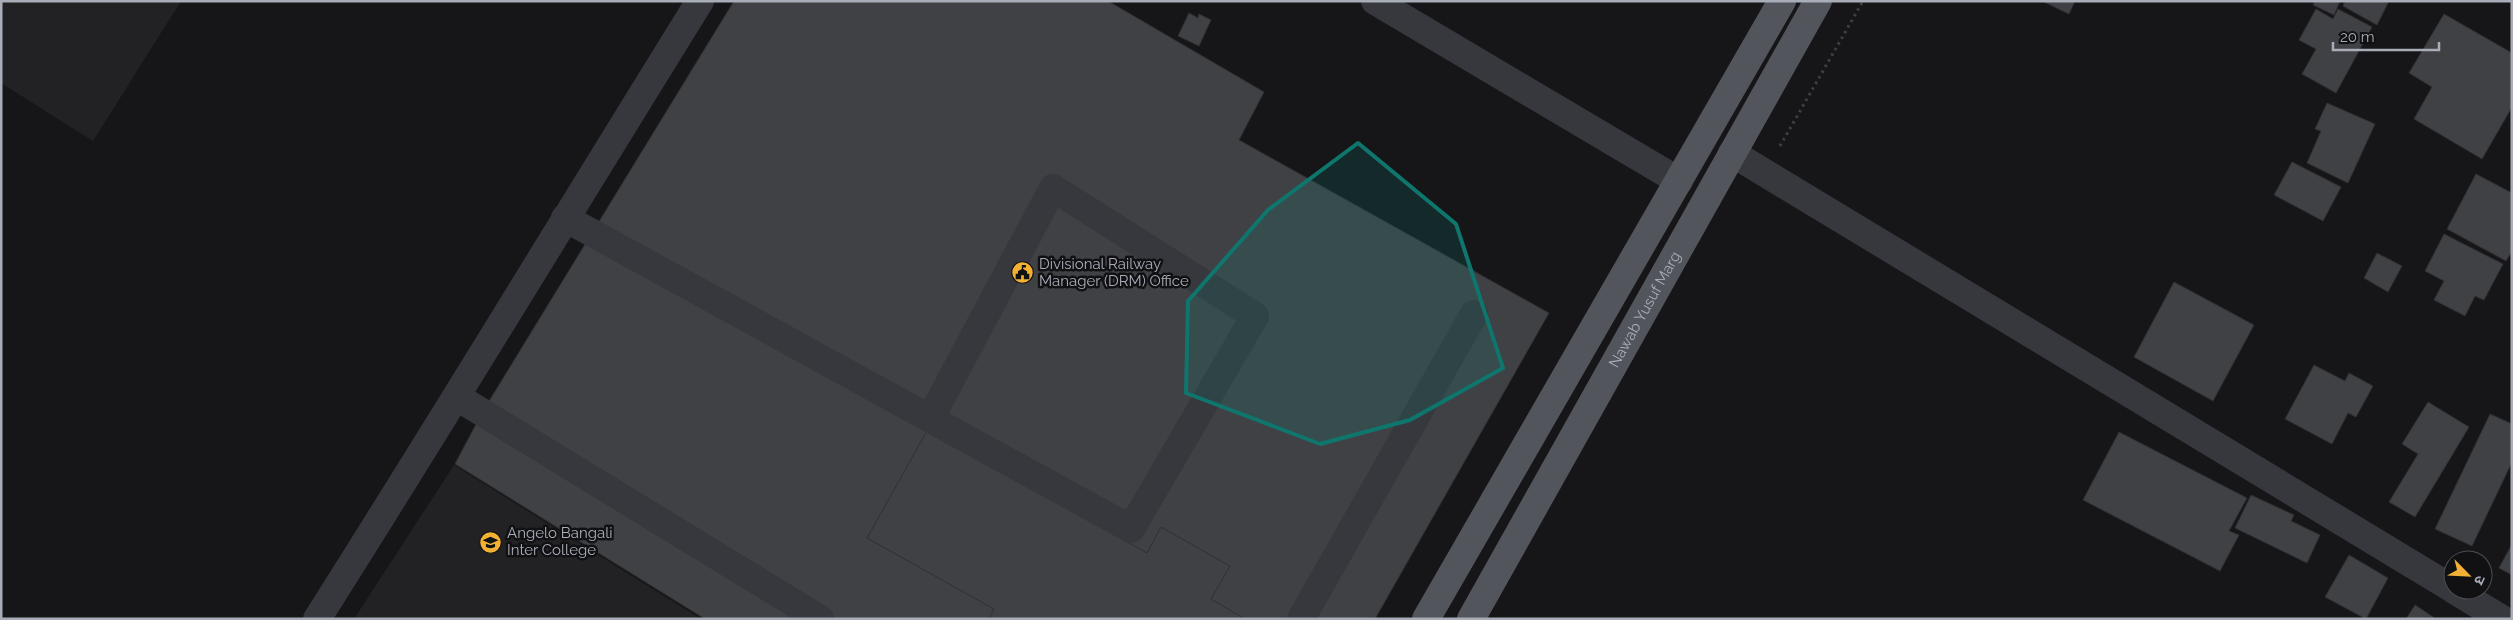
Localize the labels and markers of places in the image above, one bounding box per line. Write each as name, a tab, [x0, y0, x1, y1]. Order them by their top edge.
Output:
place label: Divisional Railway Manager (DRM) Office	[1039, 255, 1189, 290]
public building icon: Divisional Railway Manager (DRM) Office	[1011, 261, 1035, 285]
place label: Angelo Bangali Inter College	[507, 524, 613, 559]
school or university icon: Angelo Bangali Inter College	[479, 530, 503, 554]

